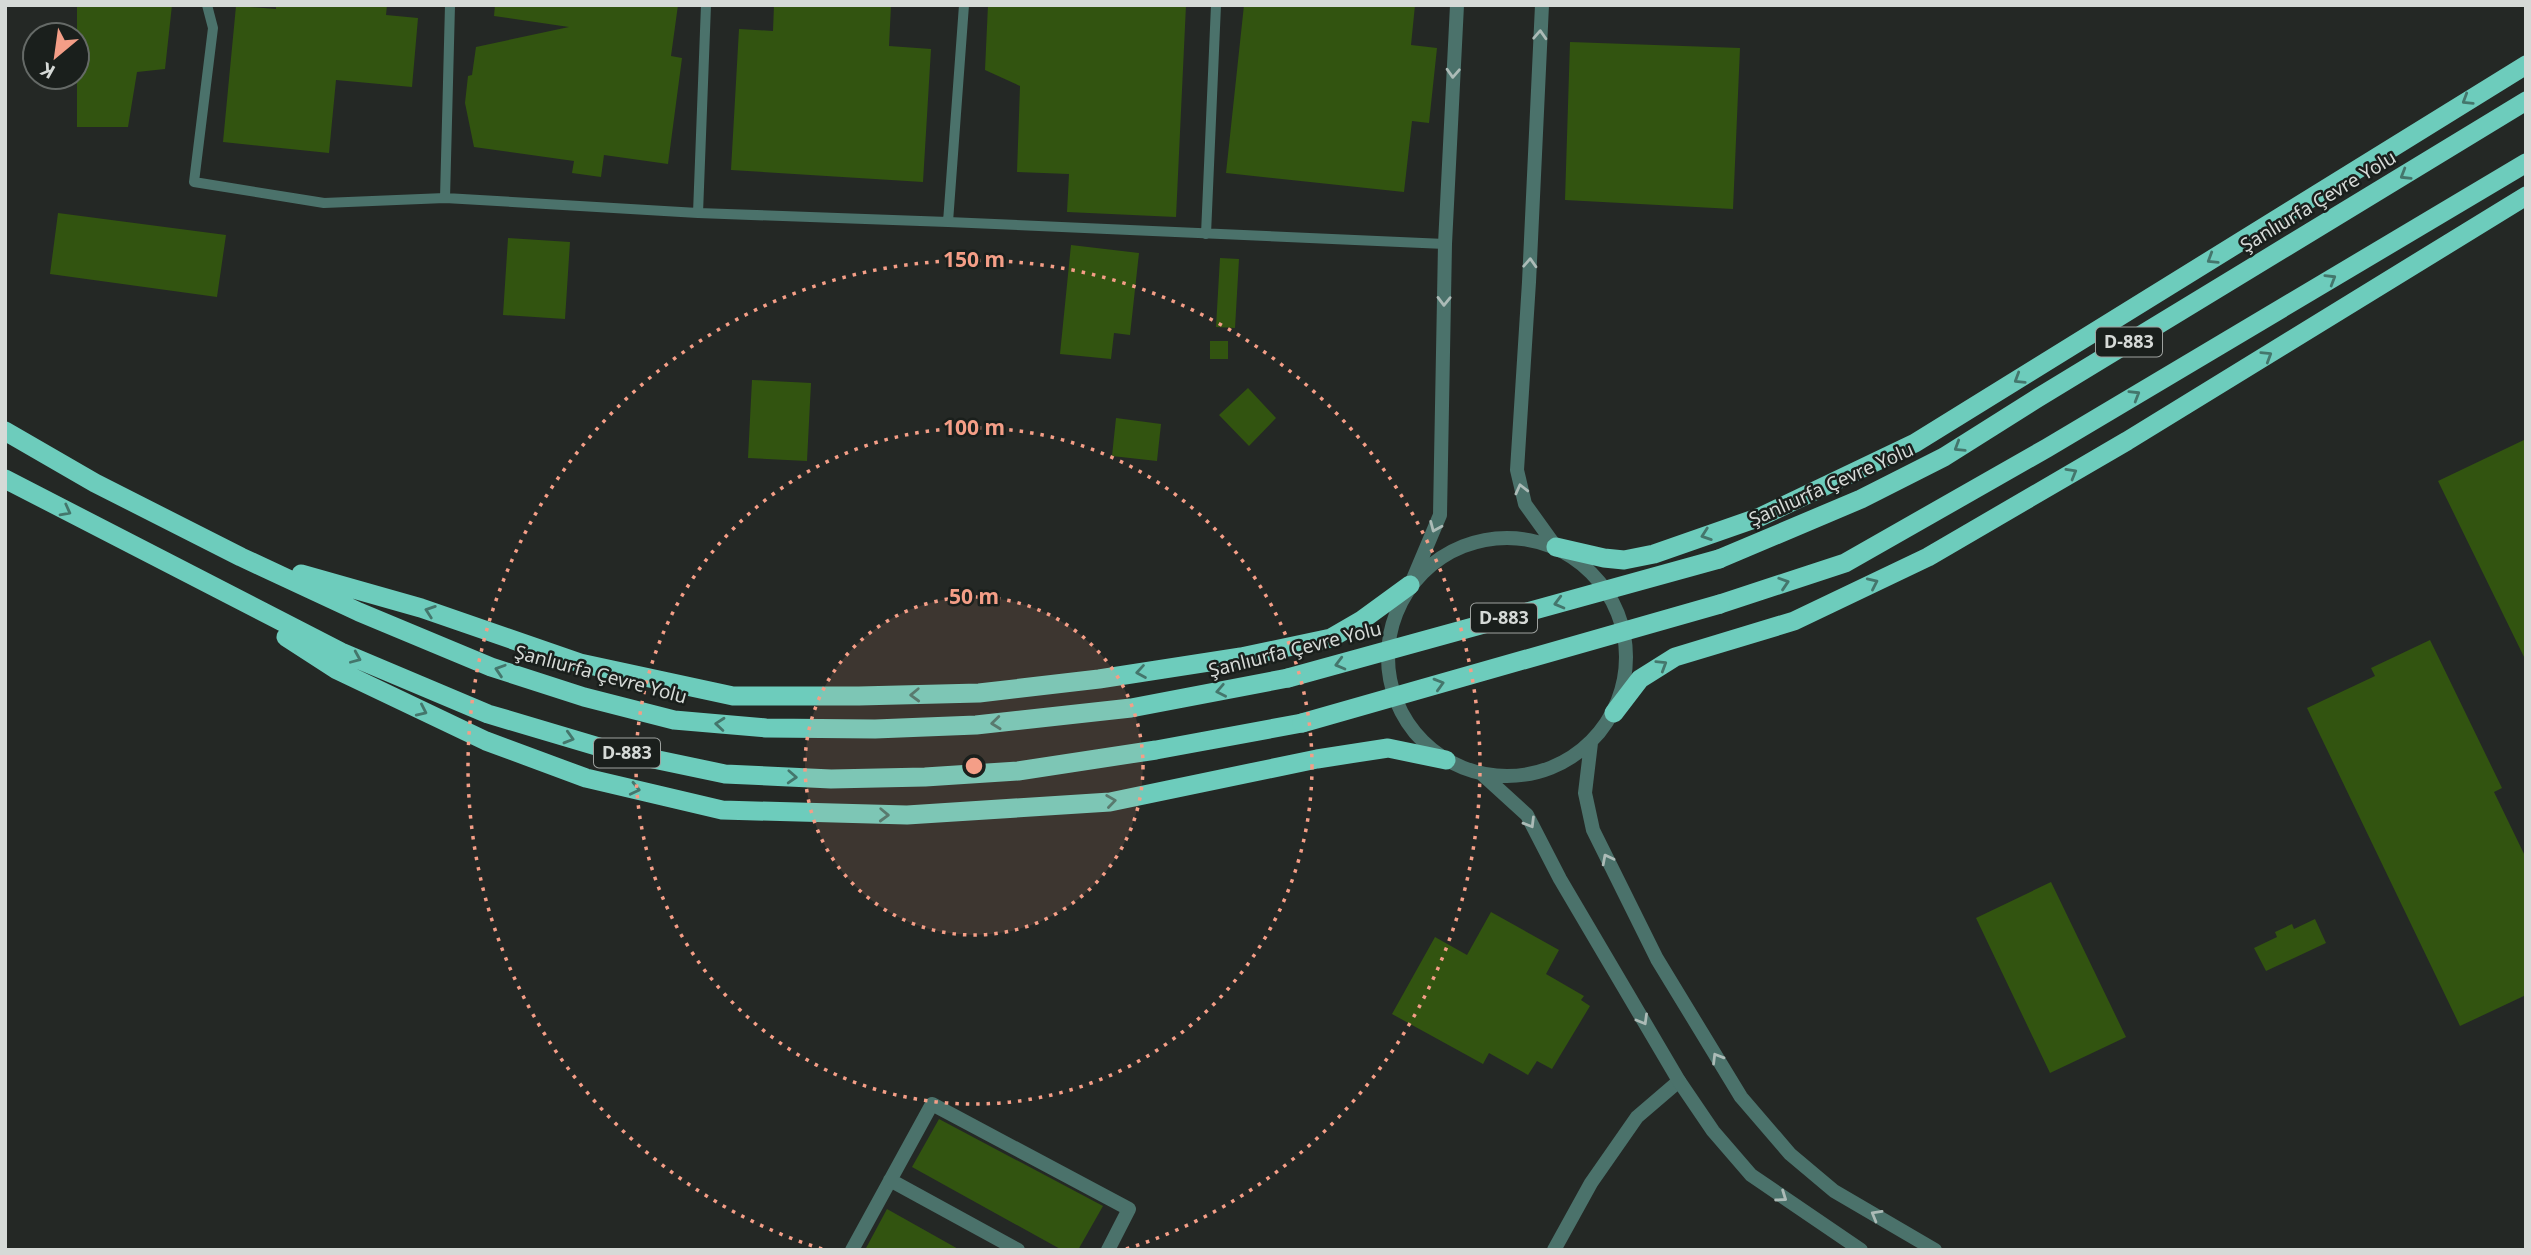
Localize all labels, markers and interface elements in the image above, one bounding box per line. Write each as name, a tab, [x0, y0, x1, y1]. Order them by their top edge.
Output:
north arrow	[21, 21, 91, 91]
one-way arrow	[1533, 30, 1548, 41]
text: K	[36, 56, 60, 85]
one-way arrow	[1446, 68, 1461, 79]
one-way arrow	[2462, 92, 2475, 105]
street label: Şanlıurfa Çevre Yolu	[2235, 144, 2401, 258]
one-way arrow	[2399, 167, 2412, 180]
text: 150 m	[943, 245, 1005, 273]
one-way arrow	[2207, 251, 2220, 264]
one-way arrow	[1522, 257, 1537, 268]
one-way arrow	[2323, 274, 2336, 287]
one-way arrow	[1437, 295, 1452, 306]
road number: D-883	[2096, 328, 2162, 356]
one-way arrow	[2259, 351, 2272, 364]
one-way arrow	[2013, 371, 2026, 384]
one-way arrow	[2128, 391, 2141, 404]
text: 100 m	[943, 413, 1005, 441]
street label: Şanlıurfa Çevre Yolu	[1745, 436, 1917, 532]
one-way arrow	[1954, 438, 1967, 451]
one-way arrow	[2064, 469, 2077, 482]
one-way arrow	[1515, 483, 1530, 495]
one-way arrow	[59, 503, 71, 516]
one-way arrow	[1429, 520, 1443, 532]
one-way arrow	[1701, 527, 1713, 541]
one-way arrow	[1778, 576, 1790, 591]
one-way arrow	[1866, 578, 1878, 592]
text: 50 m	[949, 582, 999, 610]
one-way arrow	[1553, 595, 1565, 609]
road number: D-883	[1471, 604, 1537, 632]
one-way arrow	[424, 605, 436, 619]
street label: Şanlıurfa Çevre Yolu	[1206, 615, 1384, 683]
street label: Şanlıurfa Çevre Yolu	[512, 638, 690, 710]
one-way arrow	[349, 650, 361, 664]
one-way arrow	[1334, 655, 1346, 670]
one-way arrow	[1654, 661, 1667, 674]
one-way arrow	[494, 663, 506, 678]
one-way arrow	[1135, 664, 1147, 679]
one-way arrow	[1432, 678, 1444, 693]
one-way arrow	[1215, 682, 1227, 697]
one-way arrow	[909, 687, 920, 702]
one-way arrow	[415, 702, 427, 716]
one-way arrow	[990, 716, 1002, 731]
one-way arrow	[714, 717, 725, 732]
one-way arrow	[562, 729, 574, 744]
road number: D-883	[594, 738, 660, 768]
centre of rings	[962, 754, 986, 778]
one-way arrow	[787, 769, 798, 784]
one-way arrow	[629, 781, 641, 795]
one-way arrow	[1105, 793, 1117, 808]
one-way arrow	[879, 807, 890, 822]
one-way arrow	[1522, 815, 1535, 828]
one-way arrow	[1601, 854, 1615, 866]
one-way arrow	[1635, 1012, 1648, 1025]
one-way arrow	[1712, 1052, 1725, 1065]
one-way arrow	[1774, 1189, 1787, 1201]
one-way arrow	[1871, 1211, 1884, 1224]

